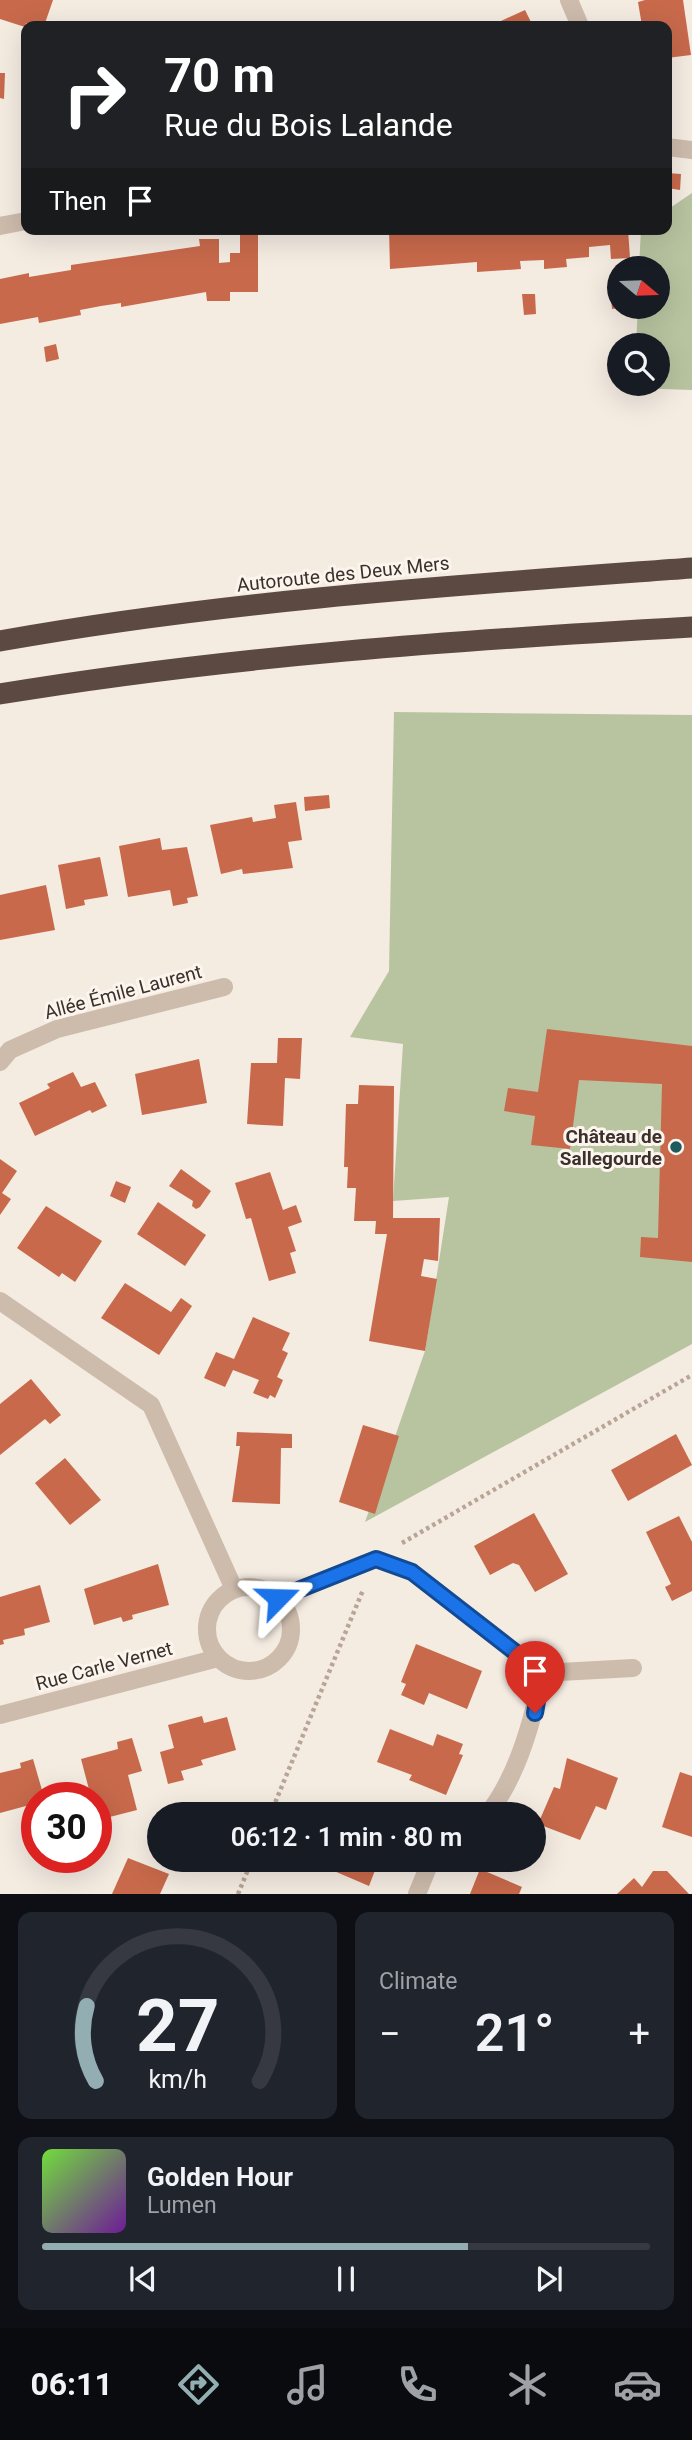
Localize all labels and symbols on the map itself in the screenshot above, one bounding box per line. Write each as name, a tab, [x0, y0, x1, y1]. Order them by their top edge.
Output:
north arrow	[607, 256, 670, 318]
street label: Autoroute des Deux Mers	[236, 551, 450, 597]
street label: Allée Émile Laurent	[42, 960, 204, 1024]
place label: Château de Sallegourde	[560, 1125, 662, 1170]
marker: Château de Sallegourde	[668, 1139, 684, 1155]
position arrow	[241, 1561, 315, 1635]
street label: Rue Carle Vernet	[33, 1637, 175, 1695]
pin	[505, 1641, 565, 1713]
speed limit sign: 30	[21, 1782, 112, 1873]

